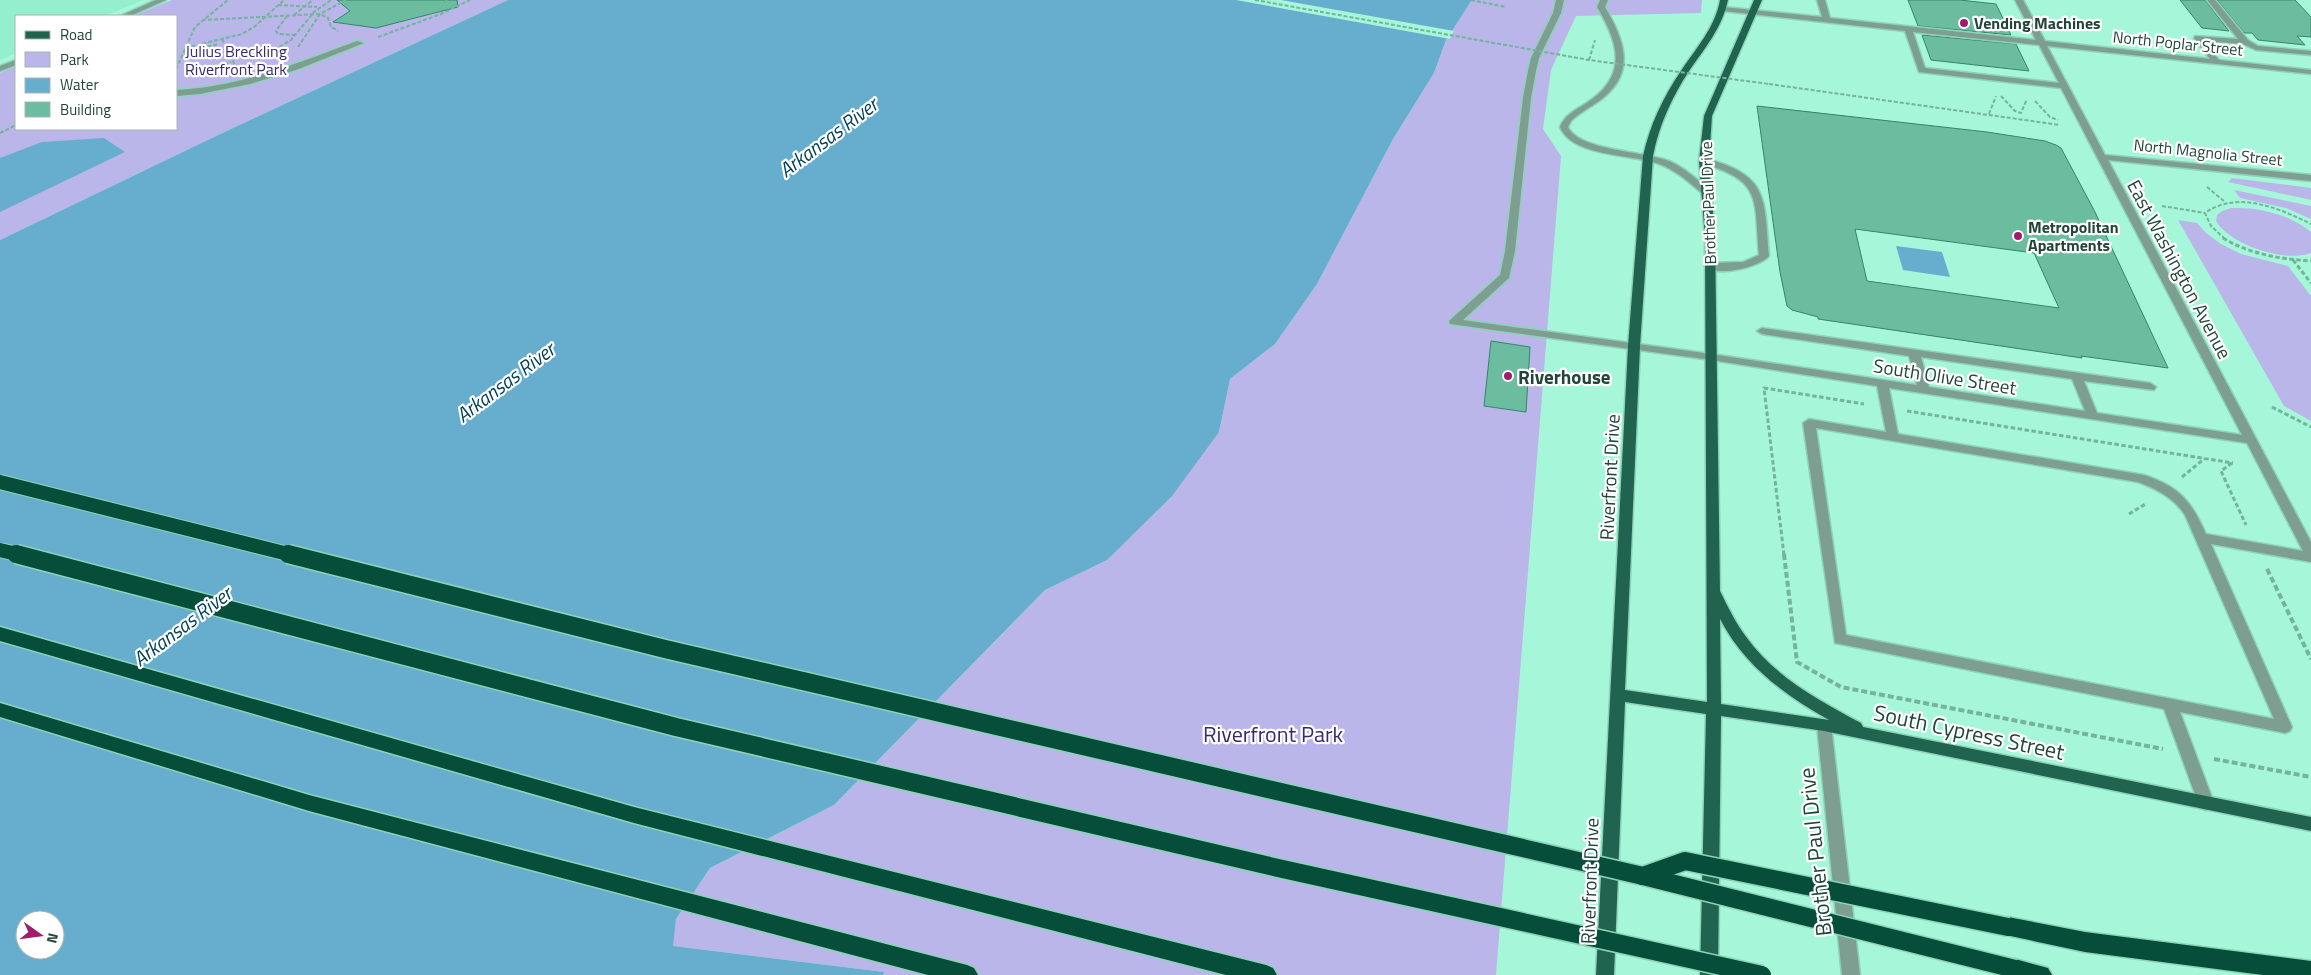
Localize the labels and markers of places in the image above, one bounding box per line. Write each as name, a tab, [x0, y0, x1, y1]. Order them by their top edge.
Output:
place label: Vending Machines	[1974, 11, 2101, 35]
marker: Vending Machines	[1958, 17, 1970, 29]
place label: Metropolitan Apartments	[2028, 215, 2119, 257]
marker: Metropolitan Apartments	[2012, 230, 2024, 242]
place label: Riverhouse	[1518, 362, 1611, 391]
marker: Riverhouse	[1502, 370, 1514, 382]

